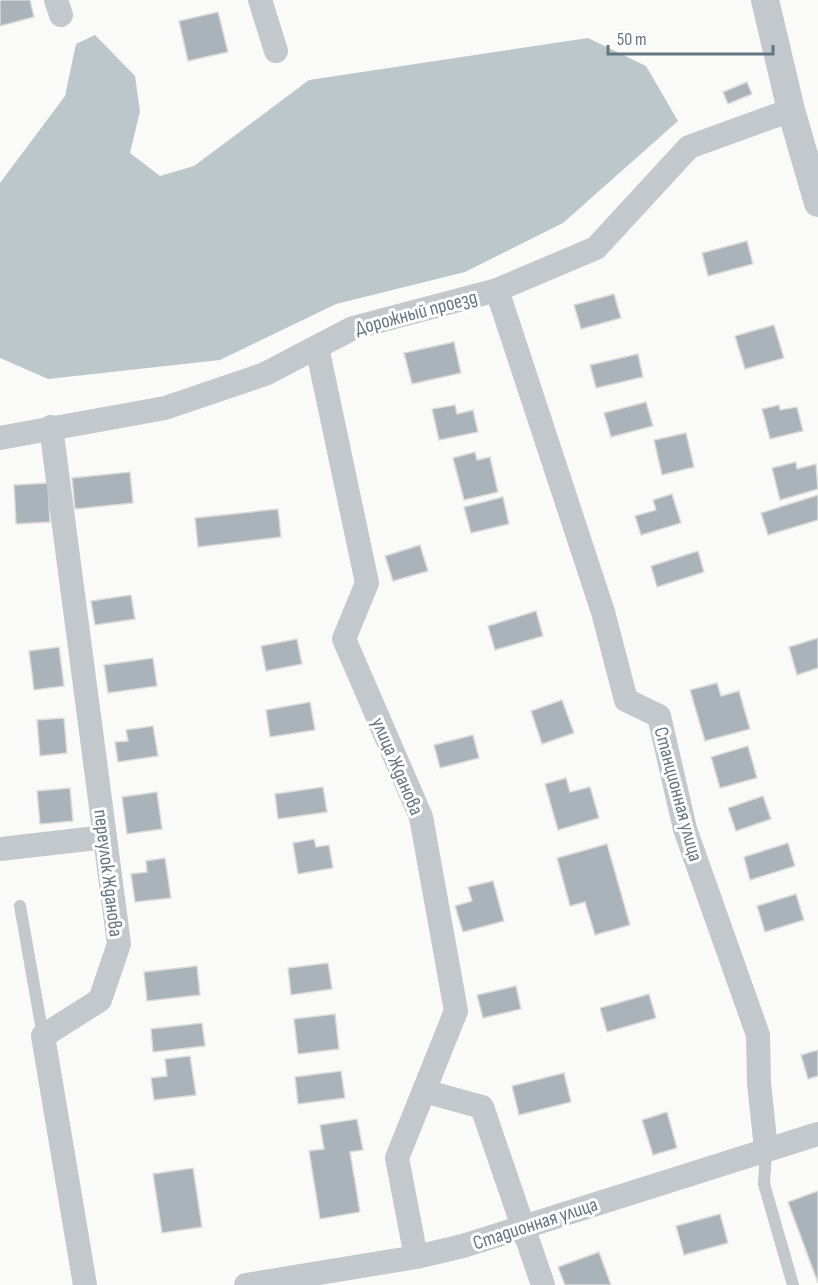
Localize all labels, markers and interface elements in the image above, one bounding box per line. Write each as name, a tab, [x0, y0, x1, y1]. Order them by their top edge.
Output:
scale bar	[608, 18, 773, 56]
text: 50 m	[617, 29, 647, 50]
street label: Дорожный проезд	[353, 285, 480, 341]
street label: улица Жданова	[366, 714, 428, 819]
street label: Станционная улица	[649, 724, 707, 864]
street label: переулок Жданова	[88, 808, 128, 938]
street label: Стадионная улица	[470, 1193, 601, 1255]

